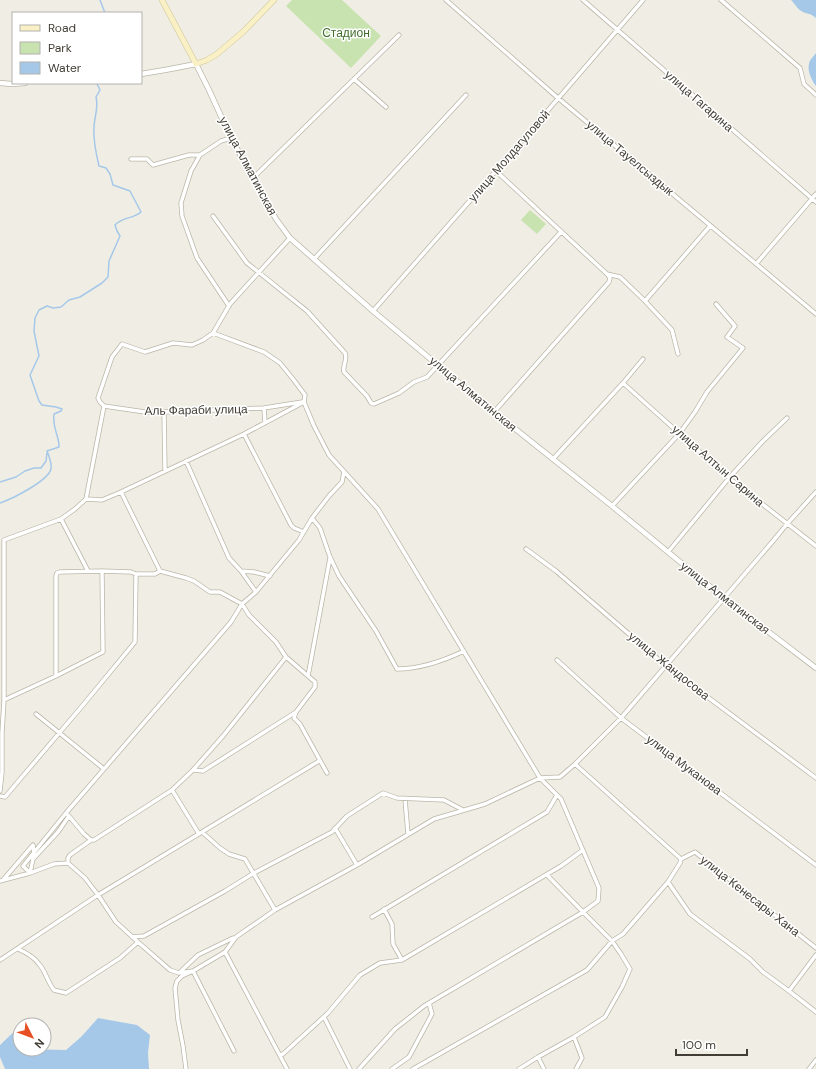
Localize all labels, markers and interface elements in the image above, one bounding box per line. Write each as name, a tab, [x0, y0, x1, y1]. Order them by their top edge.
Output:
legend	[12, 12, 142, 84]
text: Road	[48, 20, 76, 36]
park label: Стадион	[322, 25, 370, 41]
text: Park	[48, 40, 72, 56]
text: Water	[48, 60, 82, 76]
street label: улица Гагарина	[661, 67, 737, 136]
street label: улица Молдагуловой	[465, 107, 553, 205]
street label: улица Алматинская	[215, 114, 281, 218]
street label: улица Тауелсыздык	[583, 117, 678, 200]
street label: улица Алматинская	[426, 353, 520, 435]
street label: Аль Фараби улица	[144, 401, 248, 419]
street label: улица Алтын Сарина	[668, 421, 768, 511]
street label: улица Алматинская	[677, 558, 773, 638]
street label: улица Жандосова	[625, 628, 713, 704]
street label: улица Муканова	[643, 731, 725, 799]
street label: улица Кенесары Хана	[697, 852, 803, 940]
north arrow	[12, 1017, 52, 1057]
scale bar	[676, 1031, 747, 1057]
text: N	[32, 1036, 47, 1051]
text: 100 m	[682, 1037, 716, 1053]

